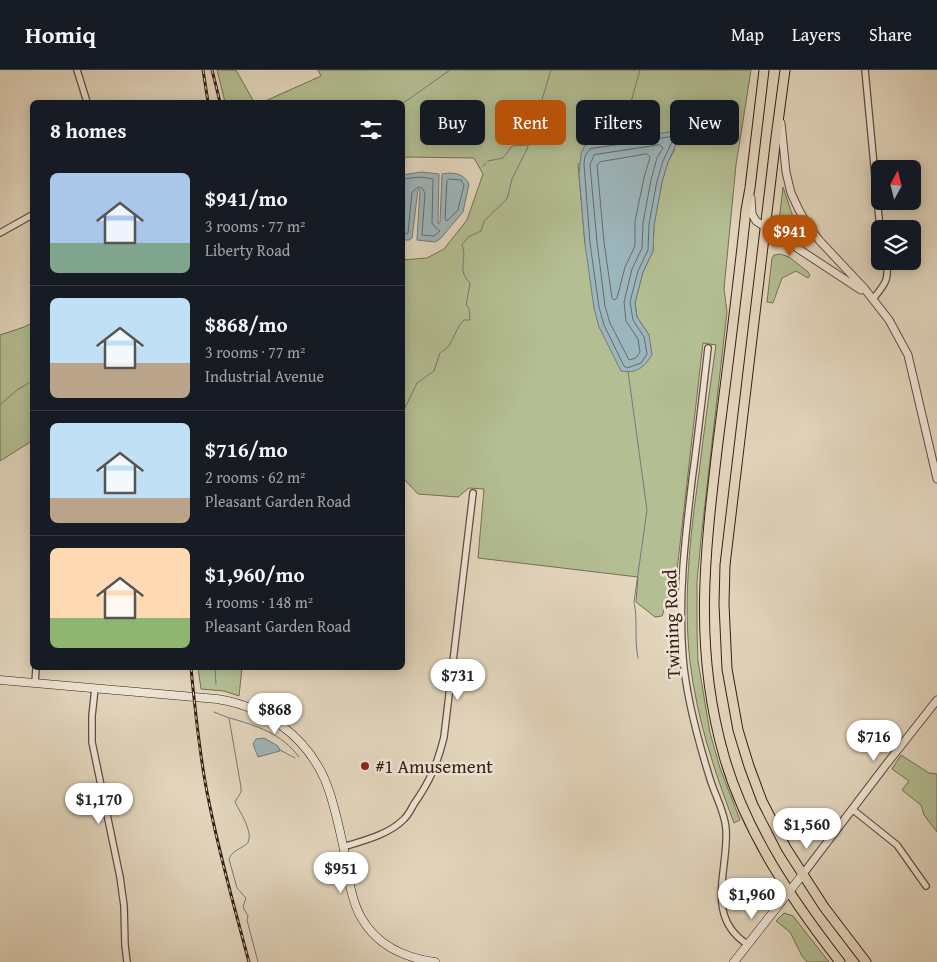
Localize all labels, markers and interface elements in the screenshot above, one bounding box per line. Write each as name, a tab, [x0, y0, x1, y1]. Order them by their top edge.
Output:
text: Homiq	[25, 17, 96, 52]
text: Map	[731, 21, 764, 48]
text: Layers	[792, 21, 841, 48]
text: Share	[869, 21, 912, 48]
chip: Buy	[420, 100, 485, 145]
chip: Rent	[495, 100, 566, 145]
chip: Filters	[576, 100, 660, 145]
chip: New	[670, 100, 739, 145]
text: 8 homes	[50, 115, 126, 146]
icon: filters	[357, 116, 385, 144]
north arrow	[871, 160, 921, 210]
map controls	[871, 160, 921, 270]
text: $941/mo	[205, 183, 288, 214]
icon: home	[90, 193, 150, 253]
text: 3 rooms · 77 m²	[205, 214, 305, 238]
pin: $941	[760, 214, 820, 257]
text: $941	[773, 219, 807, 243]
button: layers	[871, 220, 921, 270]
text: Liberty Road	[205, 238, 290, 262]
text: $868/mo	[205, 309, 288, 340]
icon: home	[90, 318, 150, 378]
text: 3 rooms · 77 m²	[205, 340, 305, 364]
text: Industrial Avenue	[205, 364, 324, 388]
text: $716/mo	[205, 434, 288, 465]
icon: home	[90, 443, 150, 503]
text: 2 rooms · 62 m²	[205, 465, 305, 489]
text: Pleasant Garden Road	[205, 489, 351, 513]
text: $1,960/mo	[205, 559, 305, 590]
icon: home	[90, 568, 150, 628]
street label: Twining Road	[655, 568, 687, 679]
text: 4 rooms · 148 m²	[205, 590, 313, 614]
text: Pleasant Garden Road	[205, 614, 351, 638]
pin: $731	[428, 658, 488, 701]
text: $731	[441, 663, 475, 687]
pin: $868	[245, 692, 305, 735]
text: $868	[258, 697, 292, 721]
pin: $716	[844, 720, 904, 762]
text: $716	[857, 724, 891, 748]
place label: #1 Amusement	[375, 752, 493, 780]
marker: #1 Amusement	[359, 760, 371, 772]
pin: $1,170	[58, 782, 140, 825]
text: $1,170	[76, 787, 122, 811]
pin: $1,560	[766, 808, 848, 850]
text: $1,560	[784, 812, 830, 836]
pin: $951	[311, 852, 371, 894]
text: $951	[324, 856, 358, 880]
pin: $1,960	[711, 878, 793, 920]
text: $1,960	[729, 882, 775, 906]

